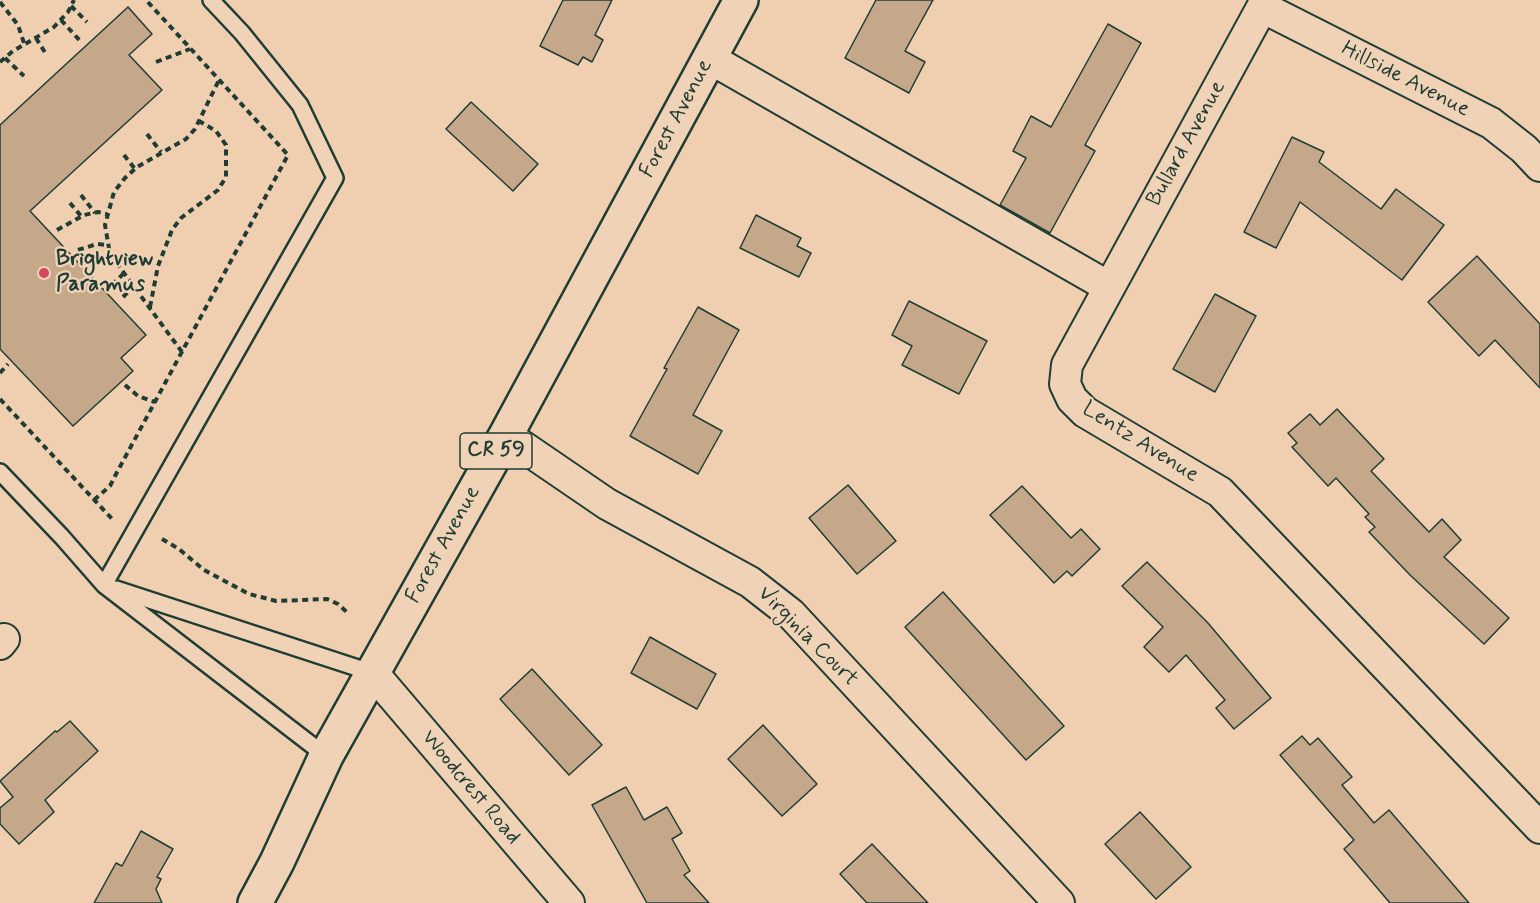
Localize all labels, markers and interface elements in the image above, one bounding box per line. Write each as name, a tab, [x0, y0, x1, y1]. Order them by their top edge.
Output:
street label: Hillside Avenue	[1336, 36, 1474, 124]
street label: Forest Avenue	[635, 55, 719, 183]
street label: Bullard Avenue	[1142, 77, 1232, 211]
place label: Brightview Paramus	[56, 247, 153, 298]
marker: Brightview Paramus	[37, 266, 51, 280]
street label: Lentz Avenue	[1077, 397, 1203, 489]
road number: CR 59	[460, 433, 532, 469]
street label: Forest Avenue	[401, 482, 487, 608]
street label: Virginia Court	[751, 581, 863, 693]
street label: Woodcrest Road	[415, 726, 525, 850]

